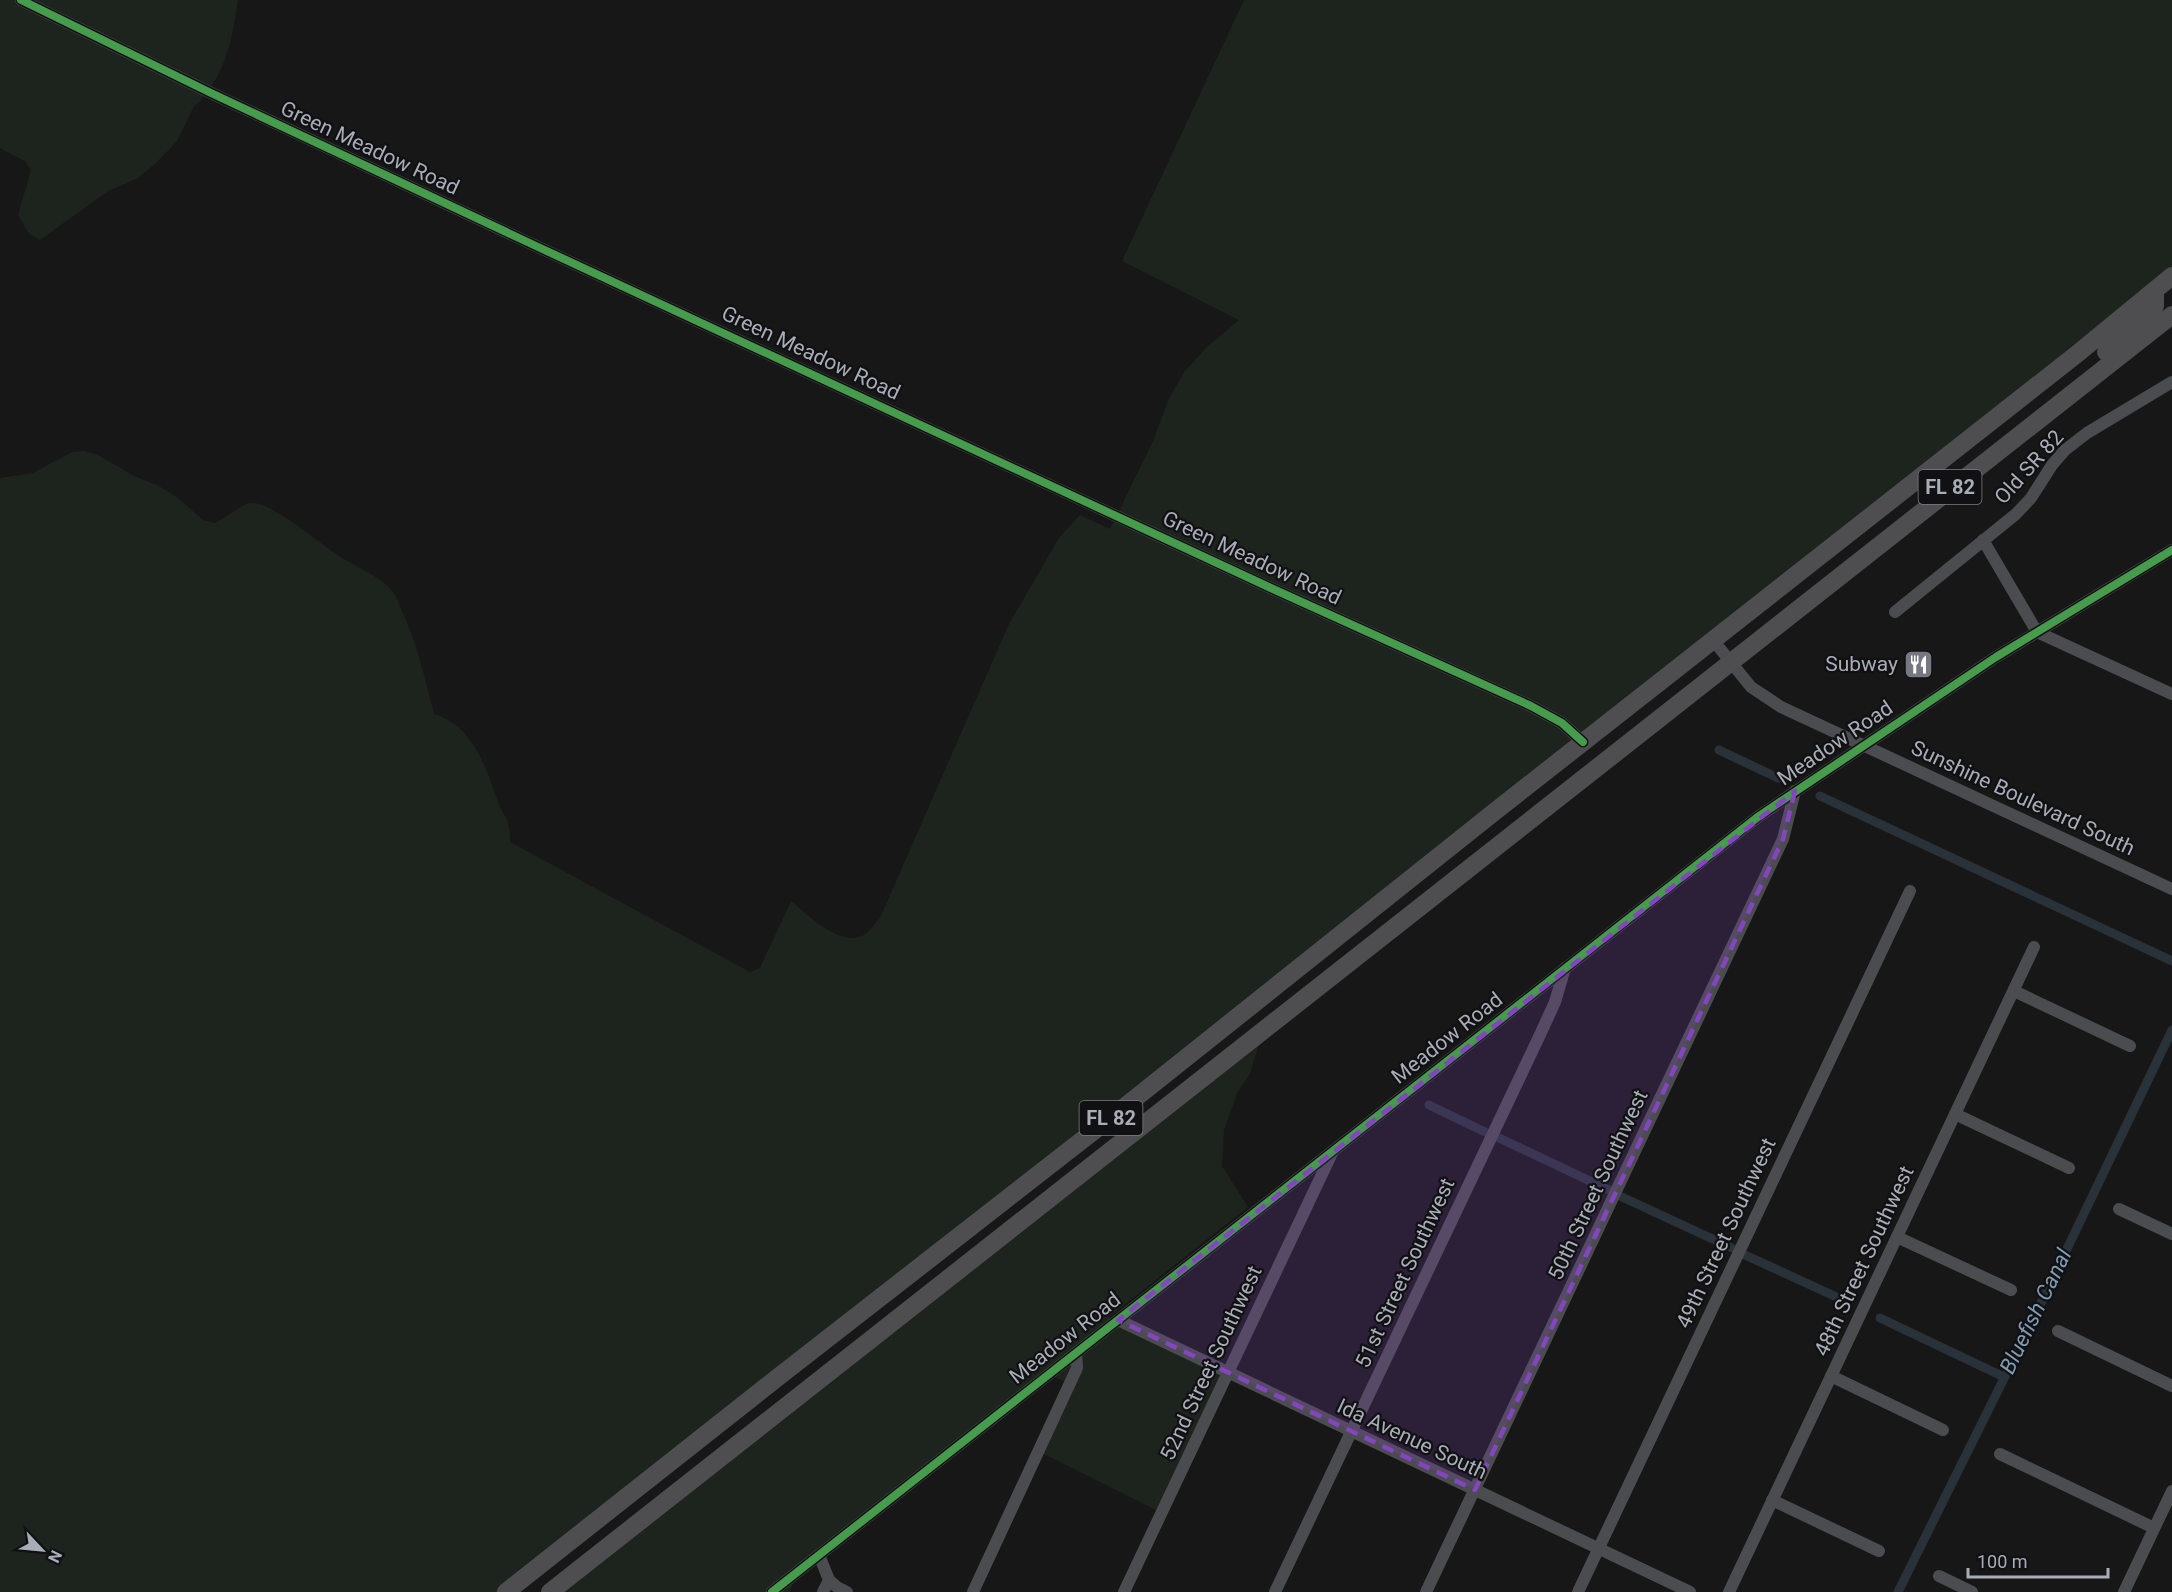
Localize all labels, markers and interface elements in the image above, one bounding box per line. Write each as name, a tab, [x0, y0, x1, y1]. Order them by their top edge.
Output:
street label: Green Meadow Road	[277, 96, 463, 200]
street label: Green Meadow Road	[718, 301, 904, 405]
street label: Old SR 82	[1990, 425, 2068, 509]
road number: FL 82	[1918, 470, 1982, 504]
street label: Green Meadow Road	[1159, 506, 1345, 610]
restaurant icon: Subway	[1903, 648, 1935, 680]
place label: Subway	[1825, 652, 1898, 676]
street label: Meadow Road	[1773, 696, 1897, 790]
street label: Sunshine Boulevard South	[1907, 736, 2139, 860]
street label: Meadow Road	[1387, 987, 1507, 1089]
street label: 50th Street Southwest	[1543, 1086, 1653, 1284]
road number: FL 82	[1080, 1101, 1142, 1135]
street label: 49th Street Southwest	[1671, 1134, 1781, 1332]
street label: 48th Street Southwest	[1809, 1162, 1919, 1360]
street label: 51st Street Southwest	[1351, 1174, 1460, 1372]
water label: Bluefish Canal	[1994, 1244, 2077, 1378]
street label: 52nd Street Southwest	[1155, 1262, 1267, 1464]
street label: Meadow Road	[1005, 1287, 1125, 1389]
street label: Ida Avenue South	[1333, 1394, 1491, 1484]
north arrow	[12, 1520, 72, 1580]
scale bar	[1968, 1541, 2108, 1579]
text: N	[44, 1547, 66, 1566]
text: 100 m	[1977, 1551, 2028, 1572]

